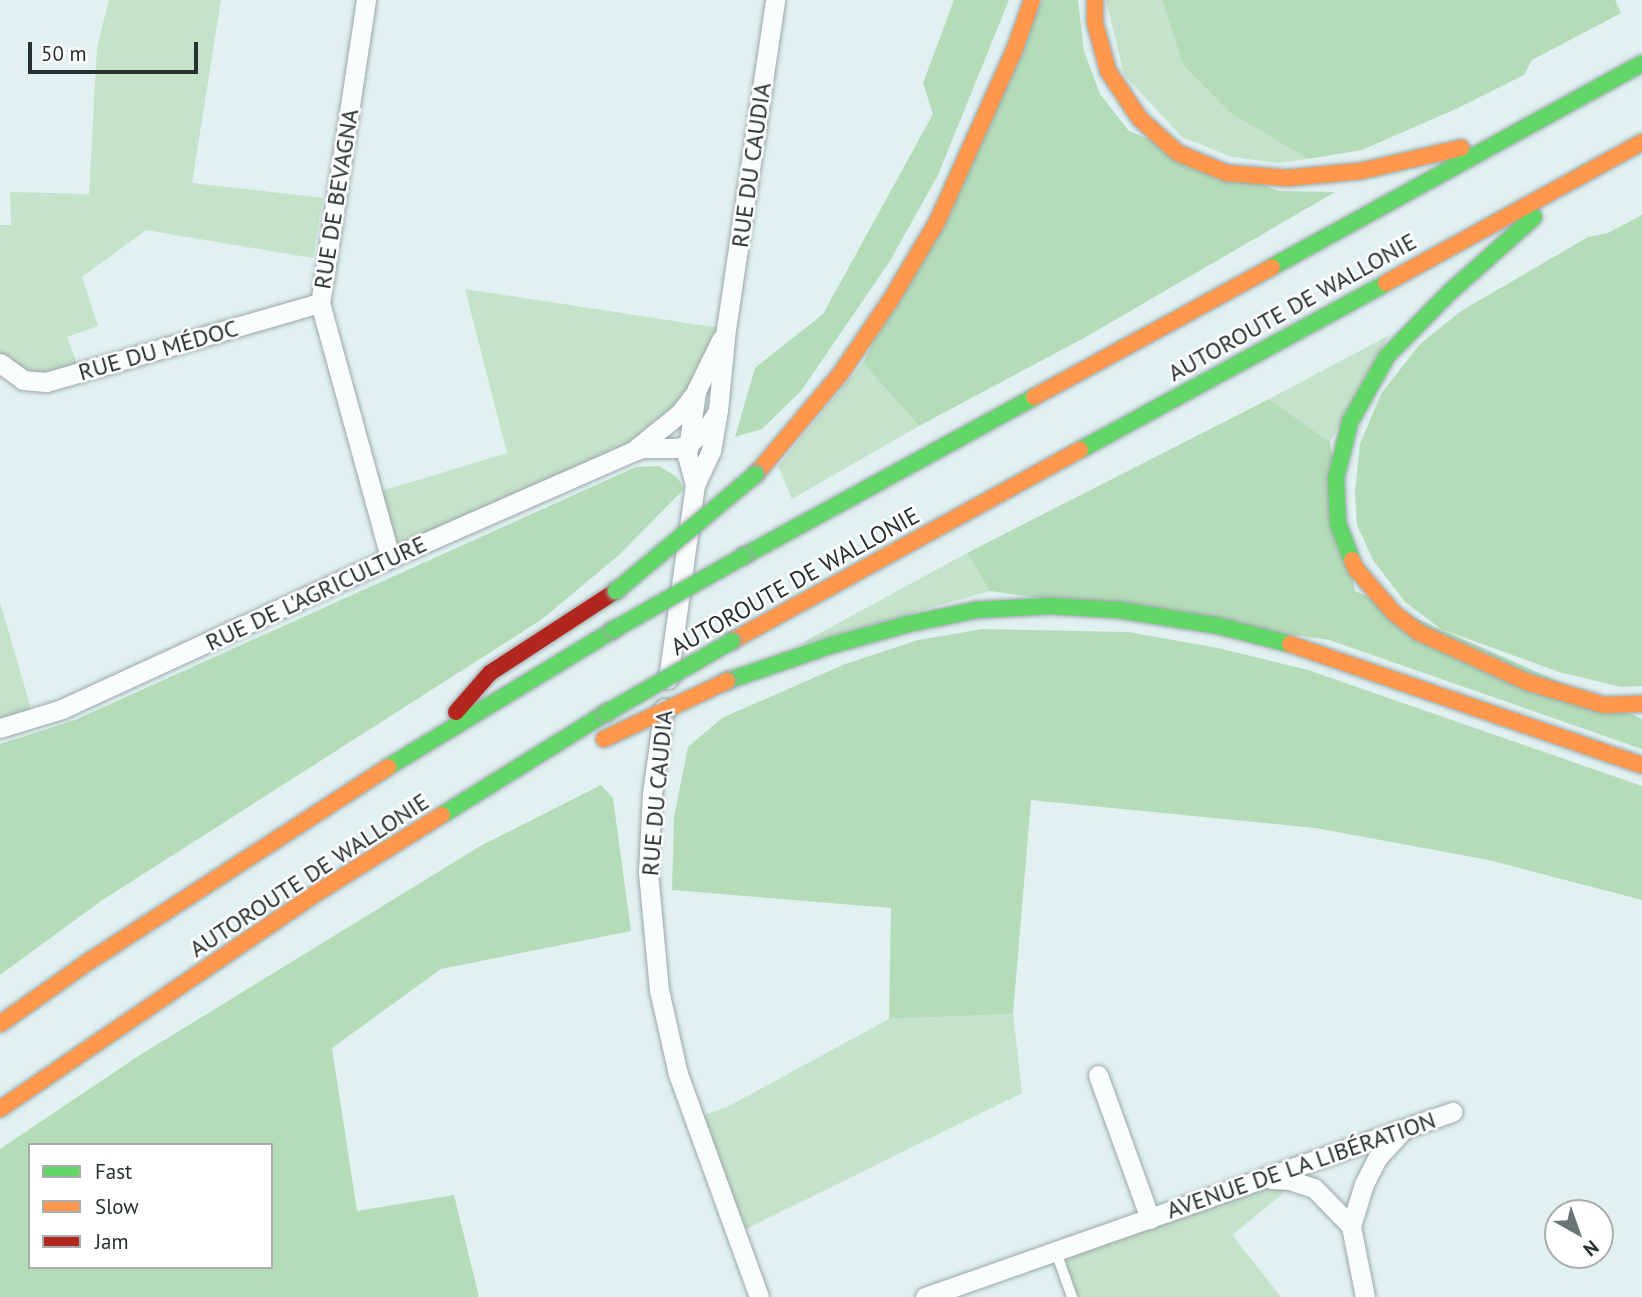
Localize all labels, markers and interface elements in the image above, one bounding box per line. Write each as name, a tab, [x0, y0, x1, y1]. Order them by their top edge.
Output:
scale bar	[32, 28, 201, 72]
text: 50 m	[41, 40, 87, 67]
street label: RUE DU CAUDIA	[725, 81, 777, 249]
street label: RUE DE BEVAGNA	[308, 107, 364, 291]
street label: AUTOROUTE DE WALLONIE	[1163, 227, 1421, 387]
street label: RUE DU MÉDOC	[75, 313, 241, 387]
street label: AUTOROUTE DE WALLONIE	[666, 501, 924, 661]
street label: RUE DE L'AGRICULTURE	[201, 529, 431, 657]
street label: RUE DU CAUDIA	[635, 709, 679, 877]
street label: AUTOROUTE DE WALLONIE	[184, 787, 434, 963]
street label: AVENUE DE LA LIBÉRATION	[1162, 1105, 1440, 1225]
legend	[28, 1143, 273, 1269]
text: Fast	[95, 1158, 132, 1185]
text: Slow	[95, 1193, 139, 1220]
north arrow	[1544, 1199, 1614, 1269]
text: Jam	[95, 1228, 129, 1255]
text: N	[1579, 1235, 1604, 1262]

